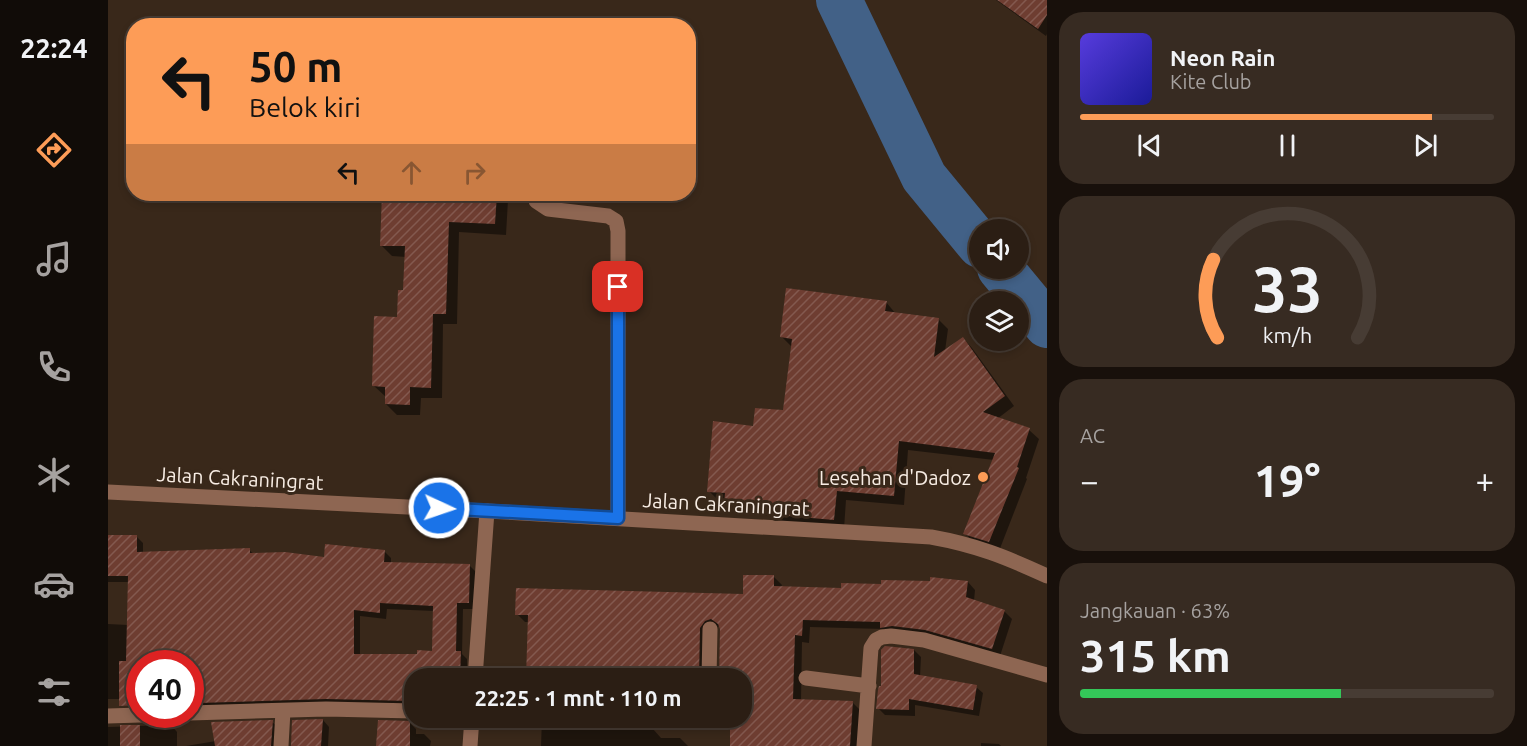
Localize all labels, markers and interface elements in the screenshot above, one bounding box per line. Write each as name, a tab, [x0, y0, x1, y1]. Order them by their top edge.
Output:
text: 22:24	[20, 33, 88, 63]
icon: left	[150, 42, 228, 120]
text: 50 m	[249, 43, 343, 90]
text: Neon Rain	[1170, 45, 1275, 70]
text: Kite Club	[1170, 70, 1252, 93]
text: Belok kiri	[249, 92, 361, 122]
icon: directions	[33, 129, 75, 171]
icon: previous	[1133, 129, 1166, 162]
icon: pause	[1271, 129, 1304, 162]
icon: next	[1409, 129, 1442, 162]
icon: left	[332, 156, 365, 189]
icon: ahead	[395, 156, 428, 189]
icon: right	[458, 156, 491, 189]
map controls	[969, 219, 1029, 351]
button: sound	[969, 219, 1029, 279]
icon: music	[33, 238, 75, 280]
text: 33	[1252, 254, 1322, 324]
pin	[592, 261, 643, 312]
icon: arrive	[601, 270, 634, 303]
button: layers	[969, 291, 1029, 351]
text: km/h	[1262, 324, 1312, 348]
icon: phone	[33, 346, 75, 388]
text: AC	[1080, 424, 1105, 447]
icon: climate	[33, 454, 75, 496]
text: 19°	[1254, 455, 1320, 506]
street label: Jalan Cakraningrat	[156, 462, 324, 494]
text: −	[1080, 462, 1099, 499]
text: +	[1475, 462, 1494, 499]
place label: Lesehan d'Dadoz	[819, 466, 971, 489]
marker: Lesehan d'Dadoz	[976, 470, 990, 484]
position arrow	[407, 476, 471, 540]
street label: Jalan Cakraningrat	[642, 488, 810, 520]
icon: car	[33, 563, 75, 605]
text: Jangkauan · 63%	[1080, 599, 1230, 622]
text: 315 km	[1080, 630, 1231, 681]
speed limit sign: 40	[126, 650, 204, 728]
icon: filters	[33, 671, 75, 713]
text: 22:25 · 1 mnt · 110 m	[474, 685, 682, 710]

